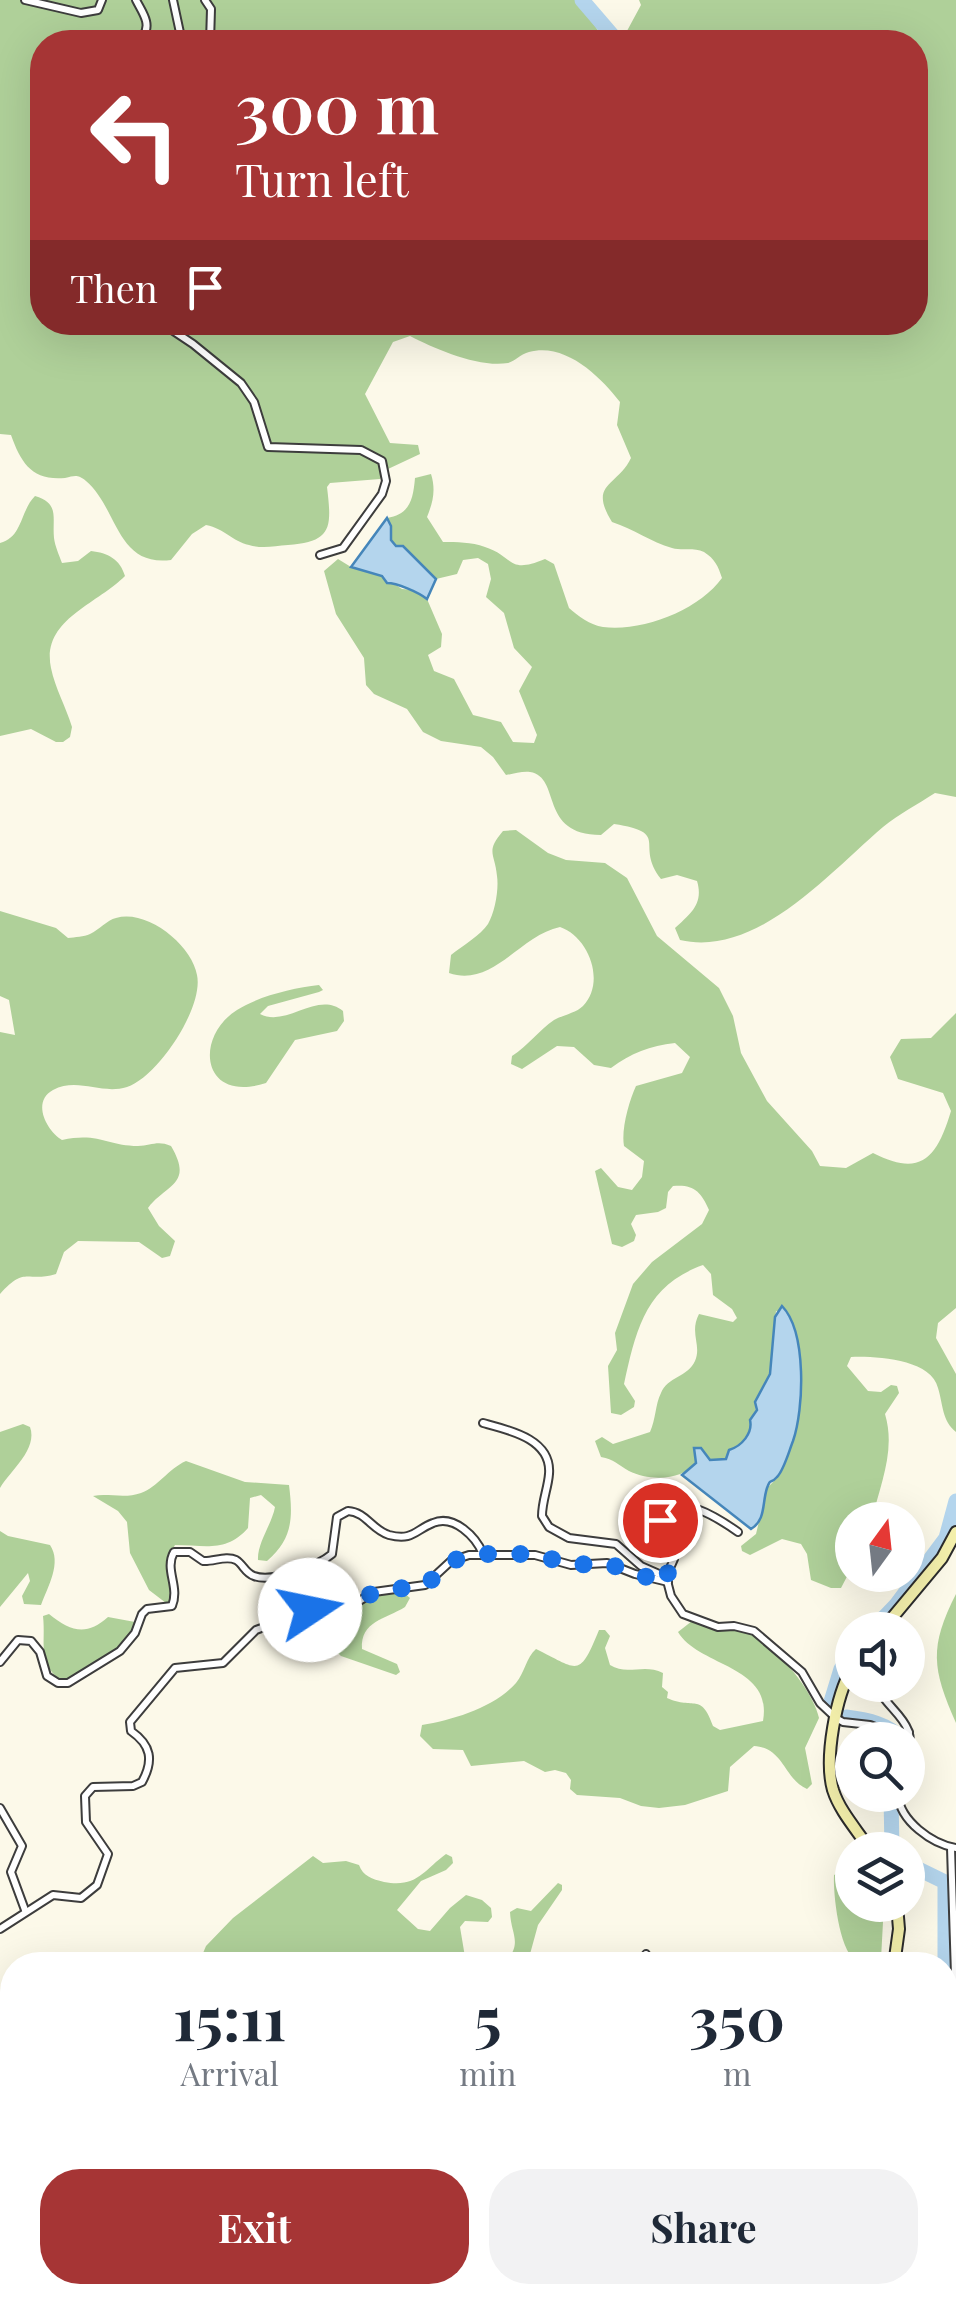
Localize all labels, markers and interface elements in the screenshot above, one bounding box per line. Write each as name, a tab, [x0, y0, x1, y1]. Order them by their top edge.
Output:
text: 300 m	[235, 58, 439, 152]
icon: left	[70, 70, 200, 200]
text: Turn left	[235, 148, 409, 208]
icon: arrive	[178, 260, 233, 315]
text: Then	[70, 262, 158, 313]
pin	[618, 1478, 703, 1563]
icon: arrive	[633, 1493, 688, 1548]
north arrow	[835, 1502, 925, 1592]
map controls	[835, 1502, 925, 1922]
position arrow	[258, 1558, 362, 1662]
button: sound	[835, 1612, 925, 1702]
button: search	[835, 1722, 925, 1812]
button: layers	[835, 1832, 925, 1922]
text: 15:11	[173, 1976, 286, 2056]
text: 5	[474, 1976, 502, 2056]
text: 350	[689, 1976, 785, 2056]
text: Arrival	[180, 2051, 279, 2094]
text: min	[459, 2051, 516, 2094]
text: m	[723, 2051, 751, 2094]
button: Exit	[40, 2169, 469, 2284]
button: Share	[489, 2169, 918, 2284]

